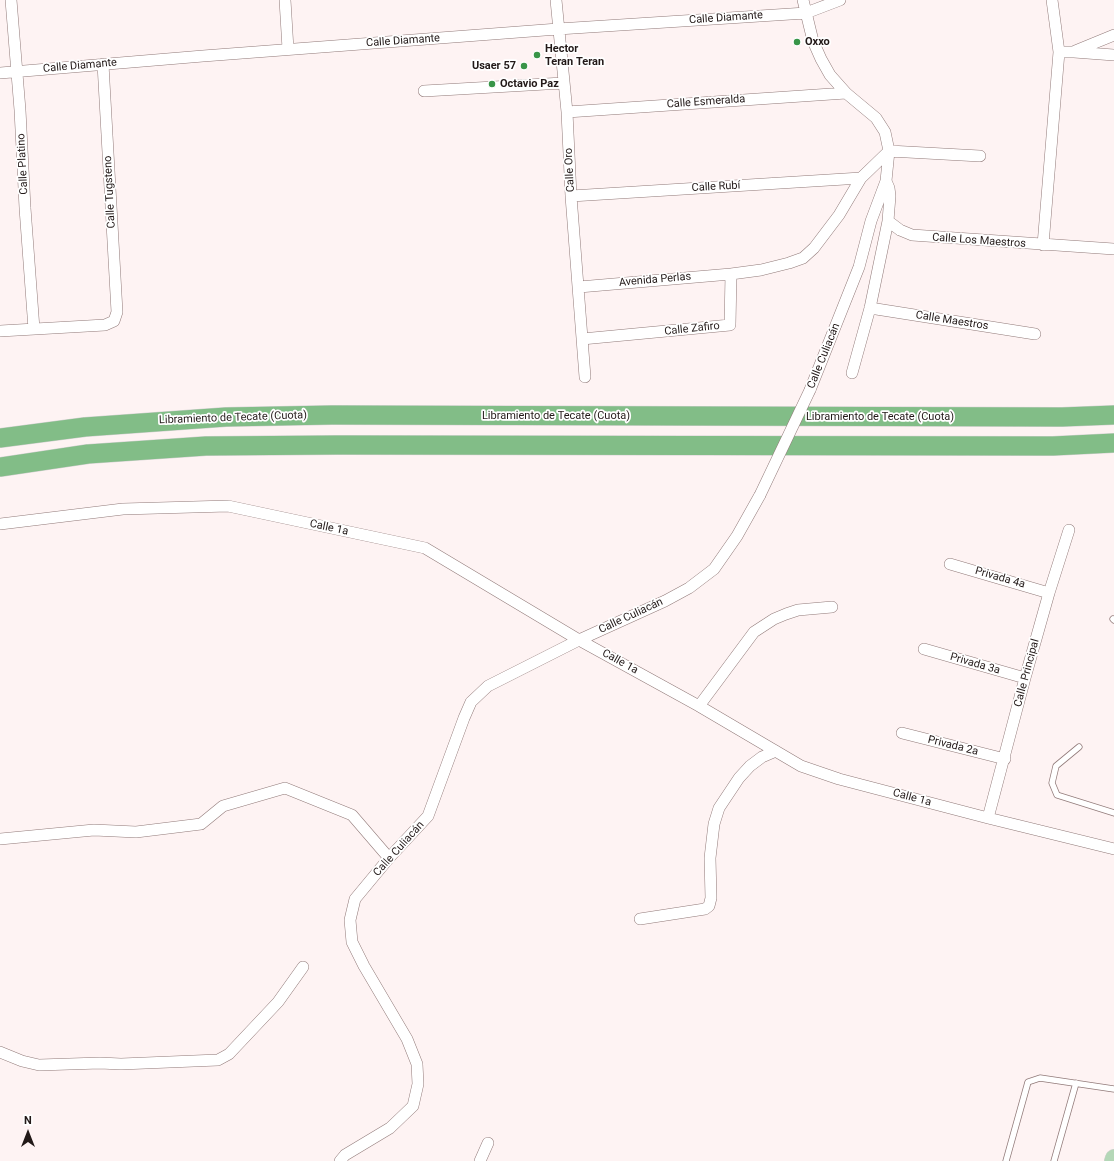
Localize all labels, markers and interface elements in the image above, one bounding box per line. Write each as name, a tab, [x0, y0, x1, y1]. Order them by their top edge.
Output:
street label: Calle Diamante	[689, 9, 763, 27]
street label: Calle Diamante	[366, 32, 440, 50]
place label: Oxxo	[805, 35, 830, 49]
marker: Oxxo	[792, 37, 802, 47]
place label: Hector Teran Teran	[545, 42, 604, 68]
marker: Hector Teran Teran	[532, 50, 542, 60]
street label: Calle Diamante	[43, 56, 117, 76]
place label: Usaer 57	[472, 59, 516, 73]
marker: Usaer 57	[519, 61, 529, 71]
place label: Octavio Paz	[500, 77, 559, 91]
marker: Octavio Paz	[487, 79, 497, 89]
street label: Calle Esmeralda	[666, 93, 746, 111]
street label: Calle Platino	[15, 133, 31, 195]
street label: Calle Oro	[562, 147, 578, 193]
street label: Calle Tugsteno	[102, 155, 118, 229]
street label: Calle Rubí	[691, 179, 741, 195]
street label: Calle Los Maestros	[932, 231, 1026, 251]
street label: Avenida Perlas	[618, 270, 692, 290]
street label: Calle Maestros	[915, 309, 989, 333]
street label: Calle Zafiro	[664, 320, 720, 338]
street label: Calle Culiacán	[805, 321, 843, 391]
street label: Libramiento de Tecate (Cuota)	[159, 409, 307, 427]
street label: Libramiento de Tecate (Cuota)	[482, 409, 630, 423]
street label: Libramiento de Tecate (Cuota)	[806, 410, 954, 424]
street label: Calle 1a	[308, 517, 350, 539]
street label: Privada 4a	[973, 565, 1027, 591]
street label: Calle Culiacán	[597, 595, 665, 637]
street label: Calle Principal	[1012, 638, 1042, 708]
street label: Calle 1a	[600, 647, 640, 677]
street label: Privada 3a	[948, 651, 1002, 677]
street label: Privada 2a	[926, 733, 980, 759]
street label: Calle 1a	[891, 787, 933, 809]
street label: Calle Culiacán	[371, 819, 427, 879]
north arrow	[8, 1113, 48, 1153]
text: N	[24, 1114, 32, 1127]

